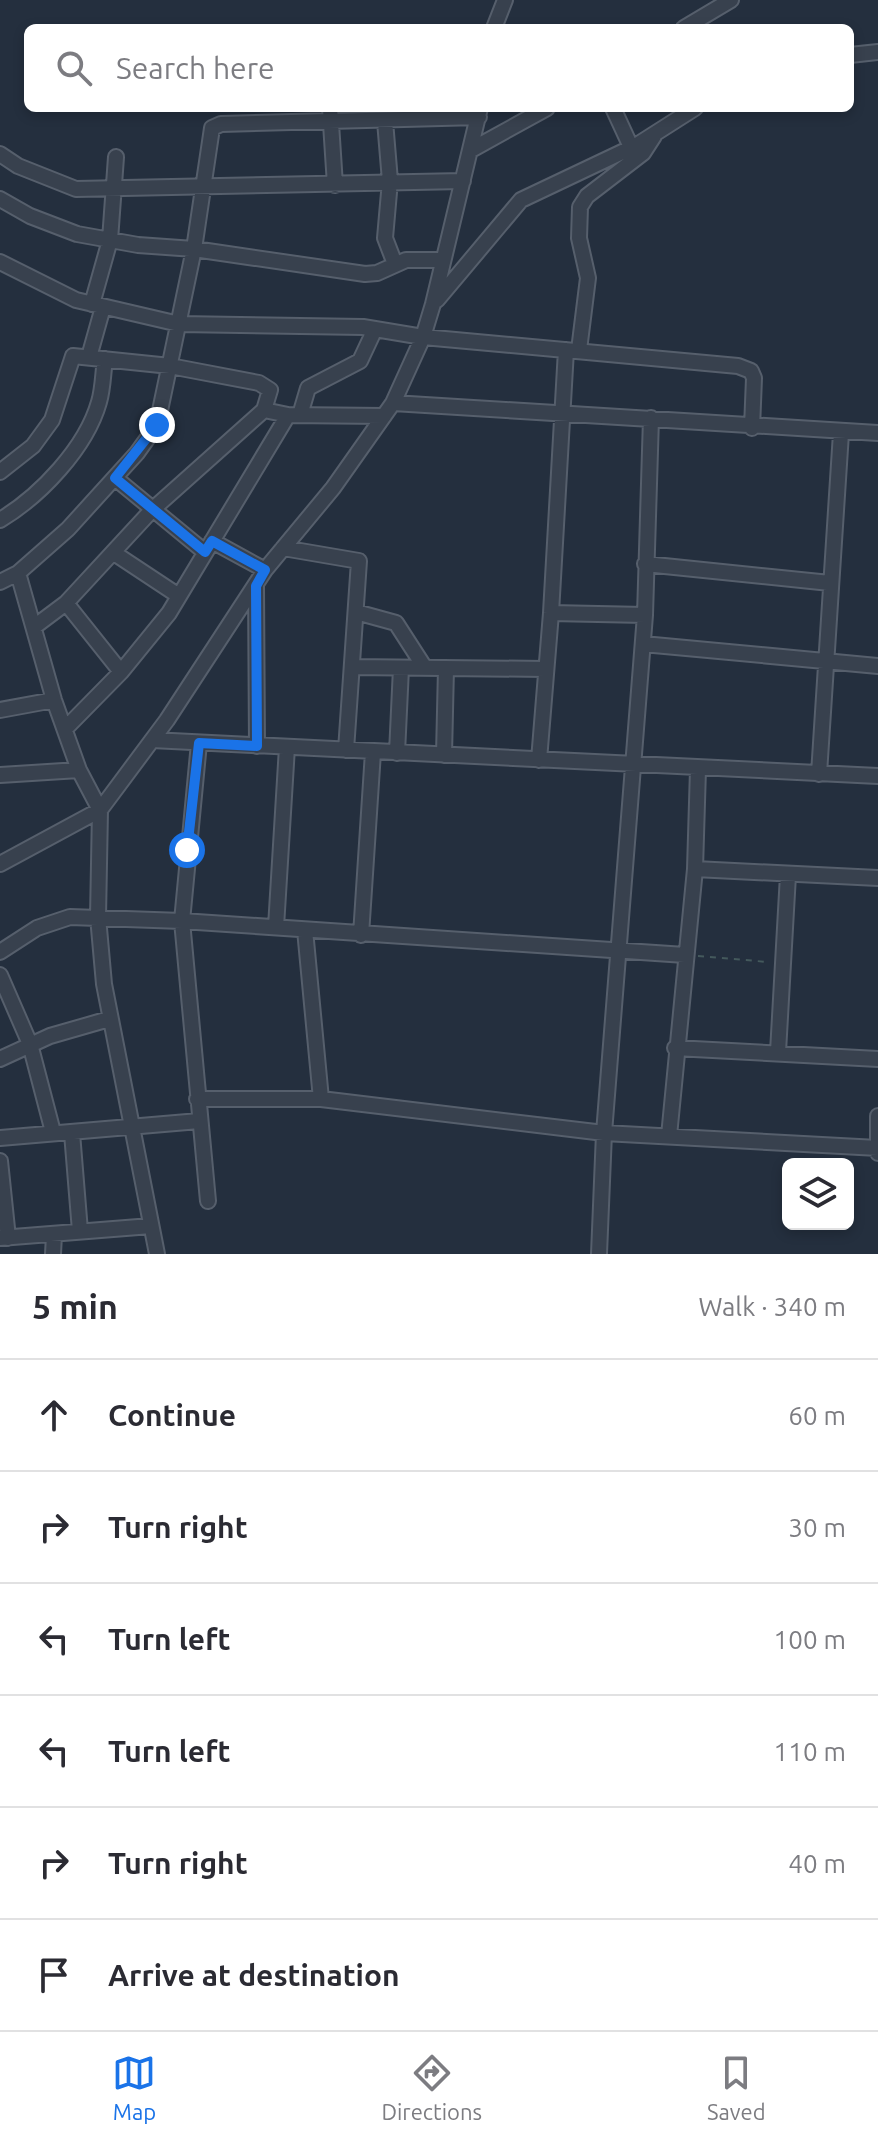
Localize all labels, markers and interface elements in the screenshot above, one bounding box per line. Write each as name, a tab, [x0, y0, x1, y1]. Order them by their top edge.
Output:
search box	[24, 24, 854, 112]
icon: search	[52, 46, 96, 90]
text: Search here	[116, 51, 275, 85]
route end	[139, 407, 175, 443]
route start	[169, 832, 205, 868]
map controls	[782, 1158, 854, 1230]
button: layers	[782, 1158, 854, 1230]
text: 5 min	[32, 1287, 118, 1325]
text: Walk · 340 m	[698, 1292, 846, 1321]
icon: ahead	[32, 1393, 76, 1437]
text: Continue	[108, 1398, 236, 1432]
text: 60 m	[788, 1401, 846, 1430]
icon: right	[32, 1505, 76, 1549]
text: Turn right	[108, 1510, 248, 1544]
text: 30 m	[788, 1513, 846, 1542]
icon: left	[32, 1617, 76, 1661]
text: Turn left	[108, 1622, 230, 1656]
text: 100 m	[774, 1625, 846, 1654]
icon: left	[32, 1729, 76, 1773]
text: Turn left	[108, 1734, 230, 1768]
text: 110 m	[774, 1737, 846, 1766]
icon: right	[32, 1841, 76, 1885]
text: Turn right	[108, 1846, 248, 1880]
text: 40 m	[788, 1849, 846, 1878]
icon: arrive	[32, 1953, 76, 1997]
text: Arrive at destination	[108, 1958, 400, 1992]
tab: Map	[112, 2051, 156, 2124]
tab: Directions	[381, 2051, 482, 2124]
tab: Saved	[707, 2051, 766, 2124]

